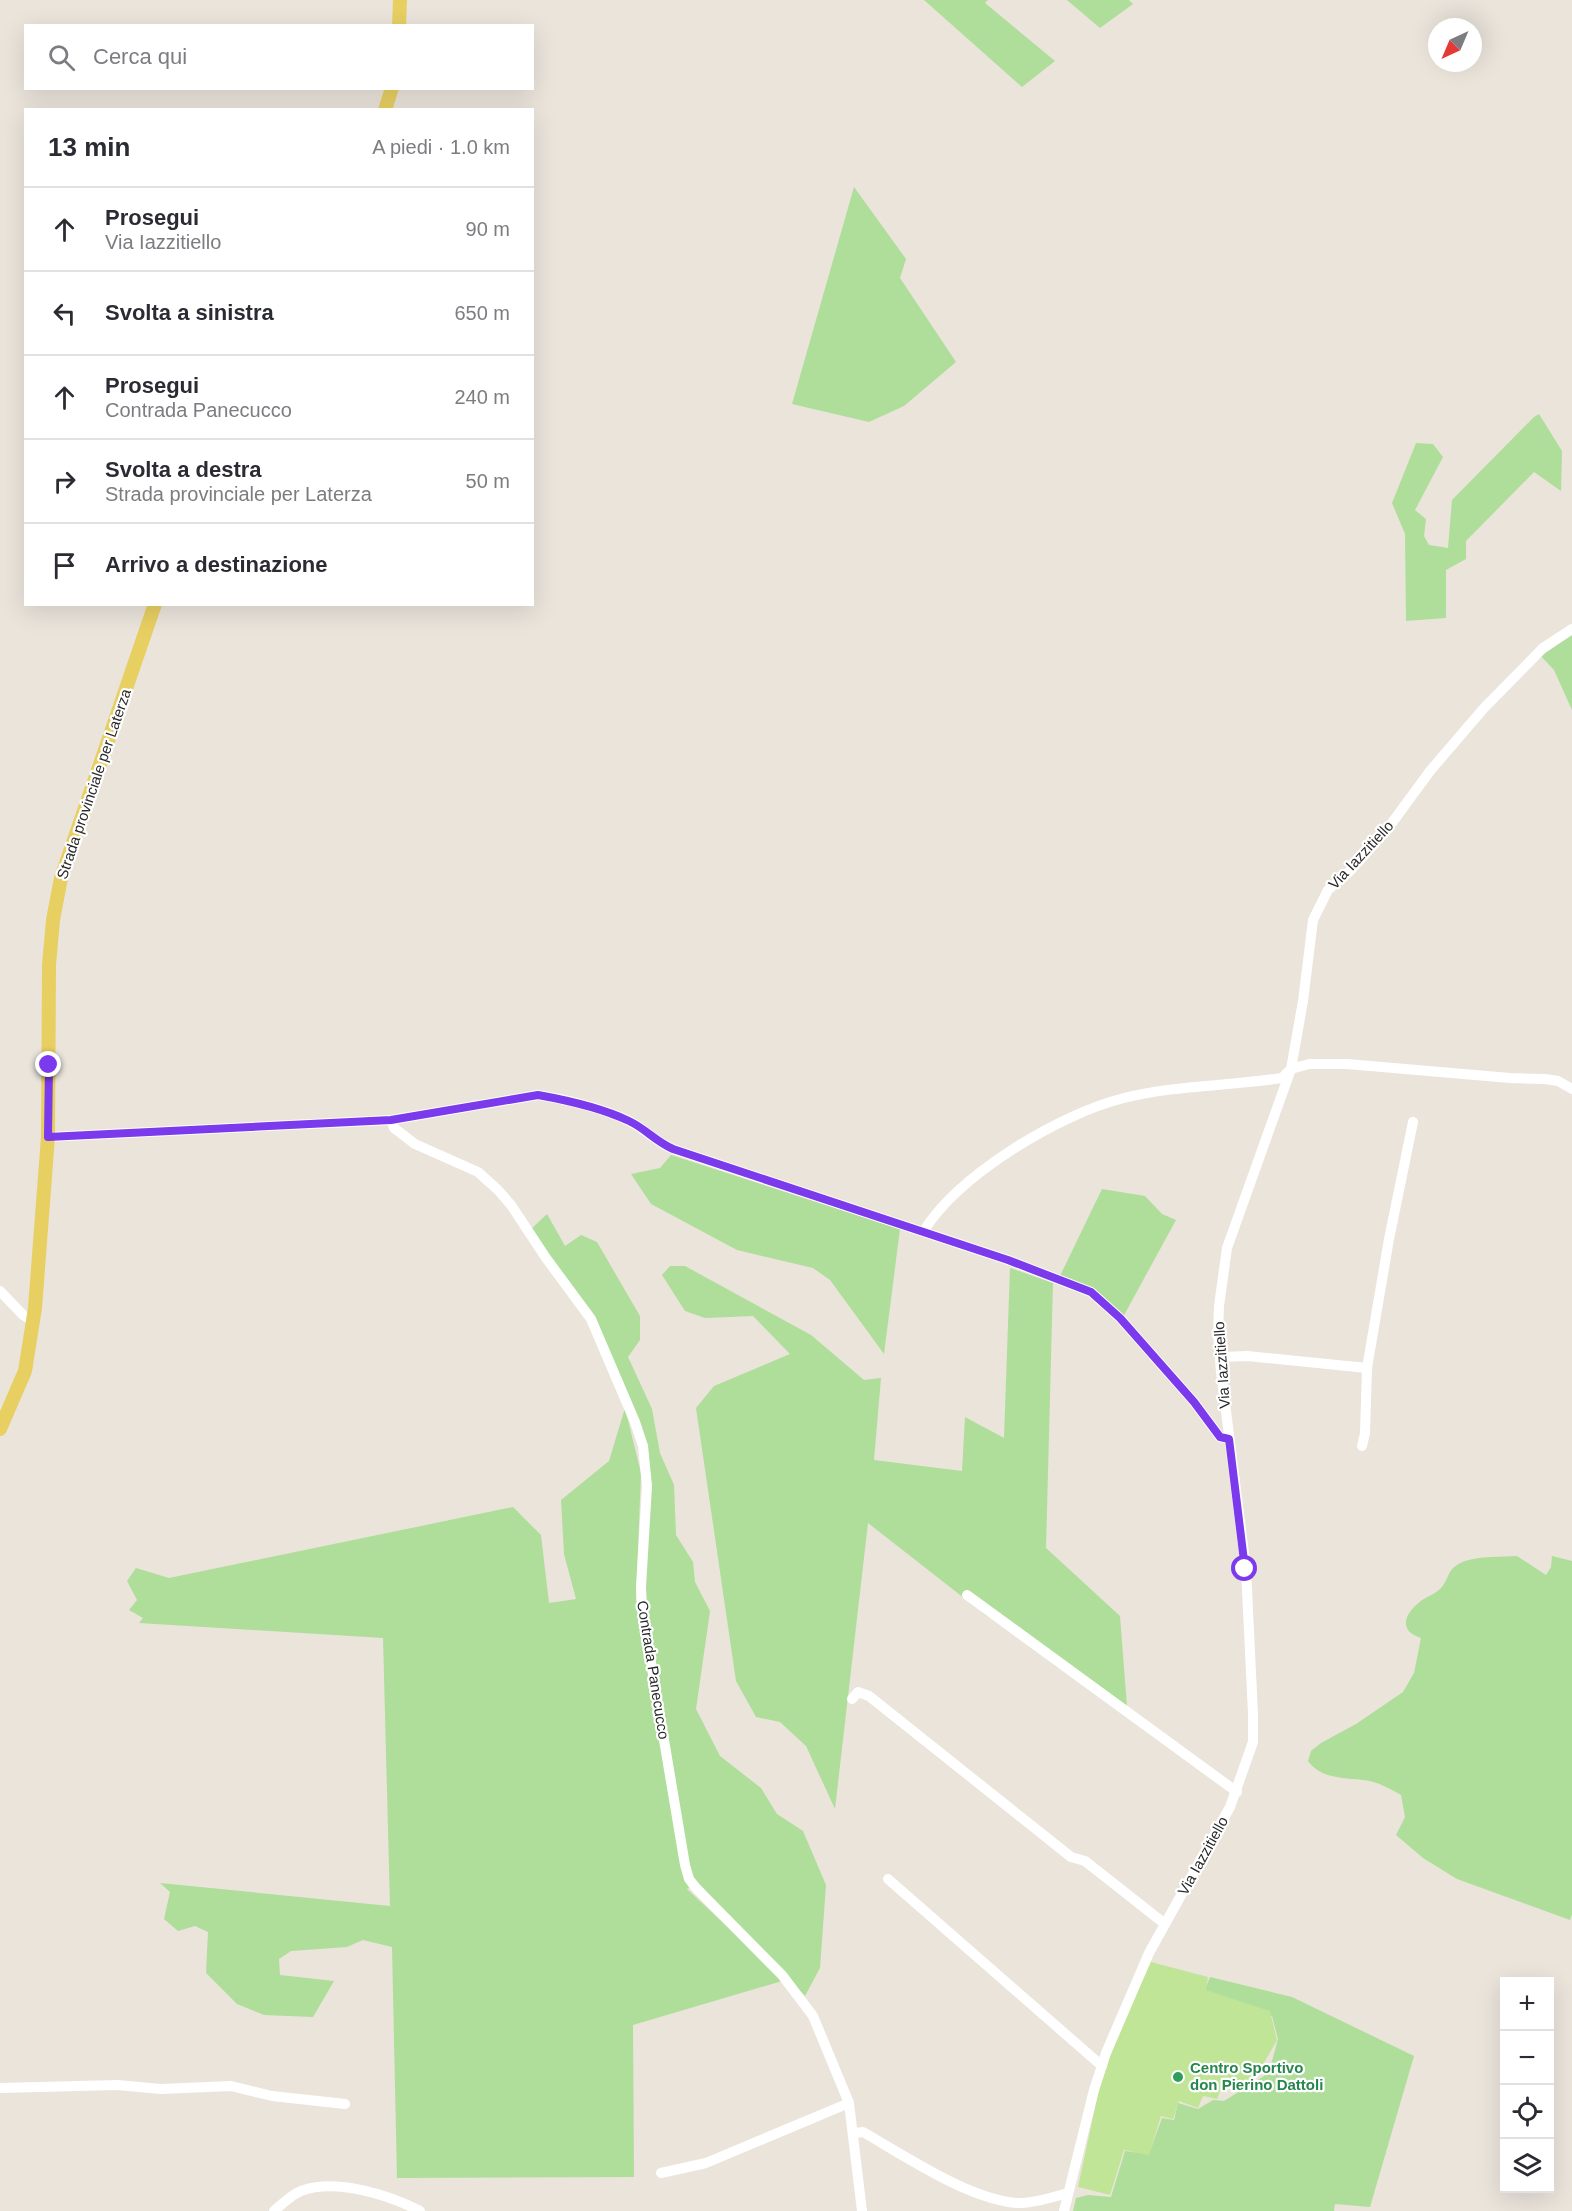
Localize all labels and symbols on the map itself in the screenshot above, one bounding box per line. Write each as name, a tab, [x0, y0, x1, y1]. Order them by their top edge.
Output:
north arrow	[1428, 18, 1482, 72]
street label: Strada provinciale per Laterza	[53, 686, 134, 881]
street label: Via Iazzitiello	[1325, 817, 1397, 892]
route end	[35, 1051, 61, 1077]
street label: Via Iazzitiello	[1210, 1321, 1233, 1409]
route start	[1231, 1555, 1257, 1581]
street label: Contrada Panecucco	[634, 1599, 673, 1740]
street label: Via Iazzitiello	[1174, 1813, 1231, 1898]
place label: Centro Sportivo don Pierino Dattoli	[1190, 2059, 1323, 2093]
marker: Centro Sportivo don Pierino Dattoli	[1171, 2070, 1185, 2084]

